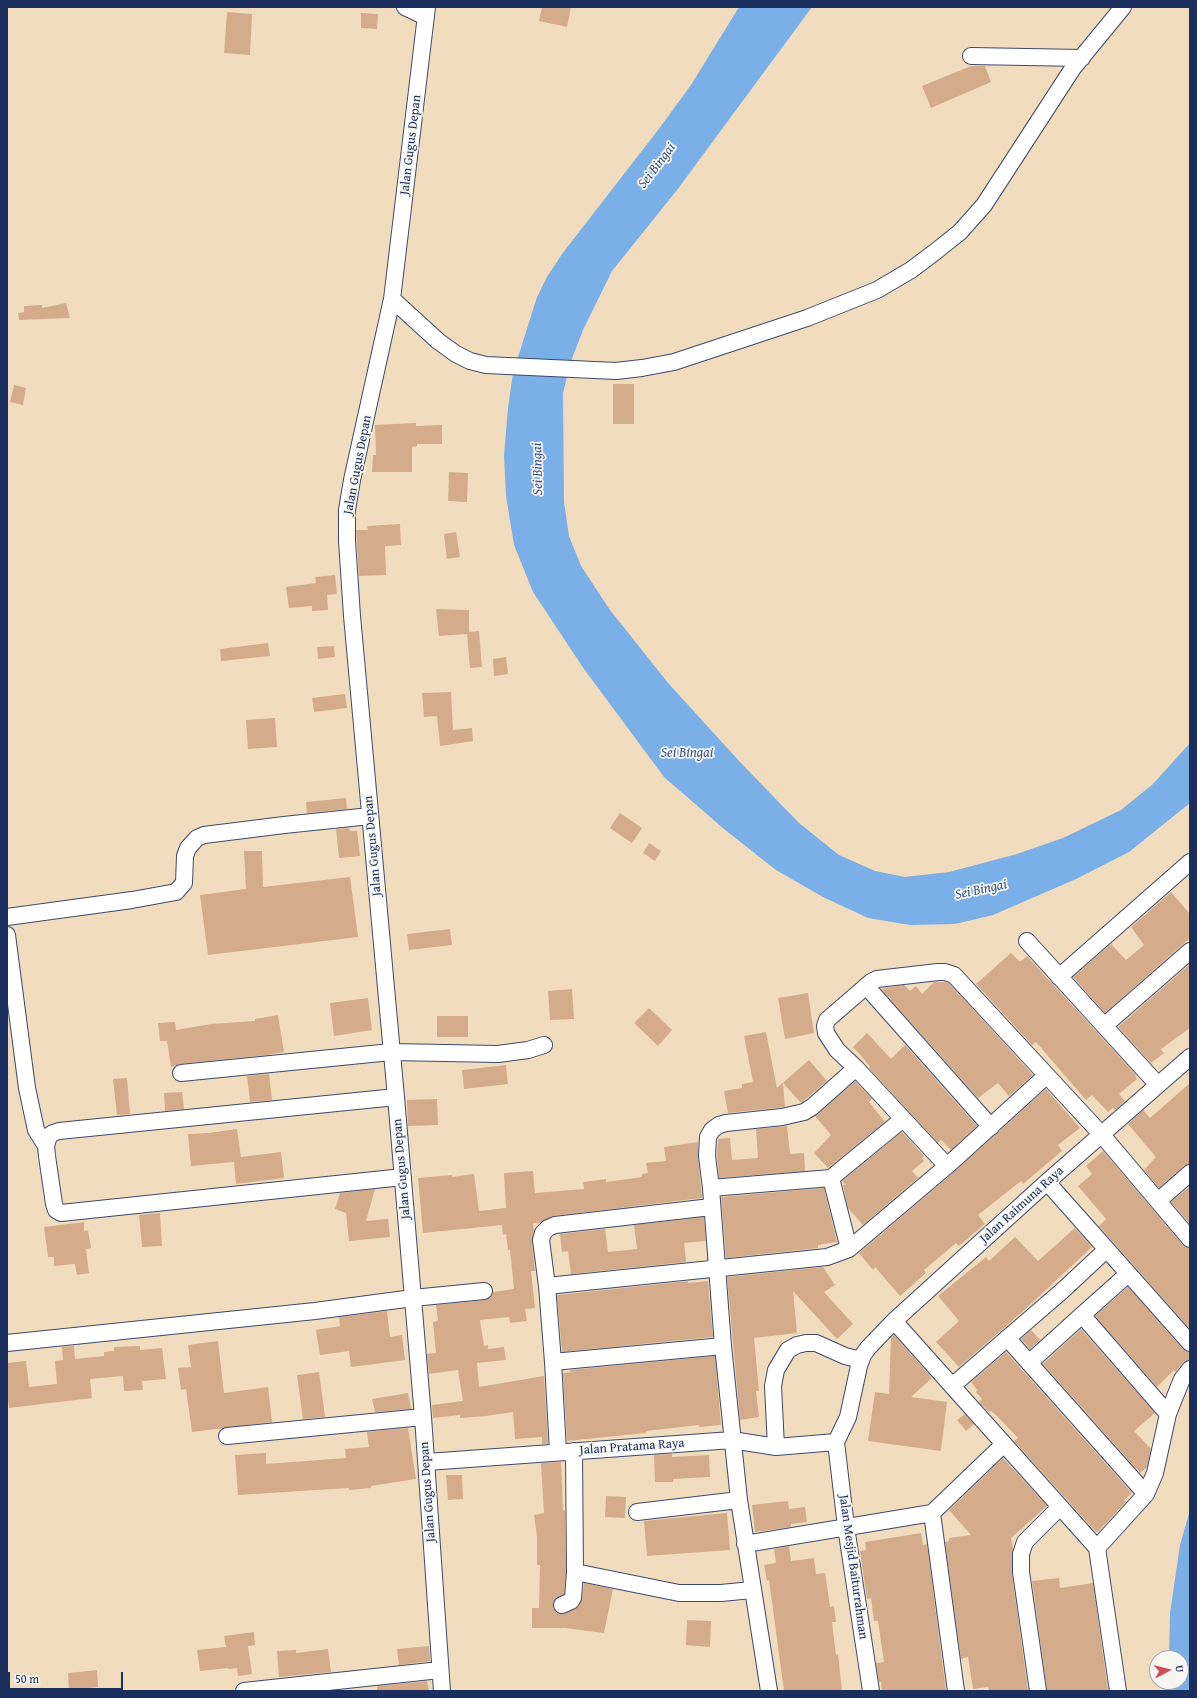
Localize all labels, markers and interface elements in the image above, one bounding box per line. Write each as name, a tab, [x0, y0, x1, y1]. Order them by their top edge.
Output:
street label: Jalan Gugus Depan	[397, 94, 425, 196]
water label: Sei Bingai	[634, 140, 680, 192]
street label: Jalan Gugus Depan	[341, 414, 375, 516]
water label: Sei Bingai	[529, 443, 547, 495]
water label: Sei Bingai	[661, 745, 713, 761]
street label: Jalan Gugus Depan	[361, 795, 385, 897]
water label: Sei Bingai	[954, 876, 1008, 904]
street label: Jalan Gugus Depan	[390, 1118, 414, 1220]
street label: Jalan Raimuna Raya	[977, 1163, 1067, 1247]
street label: Jalan Pratama Raya	[579, 1436, 685, 1458]
street label: Jalan Gugus Depan	[417, 1441, 439, 1543]
street label: Jalan Mesjid Baiturrahman	[835, 1494, 871, 1640]
north arrow	[1149, 1650, 1189, 1690]
scale bar	[10, 1664, 125, 1690]
text: U	[1172, 1664, 1188, 1673]
text: 50 m	[15, 1670, 39, 1687]

